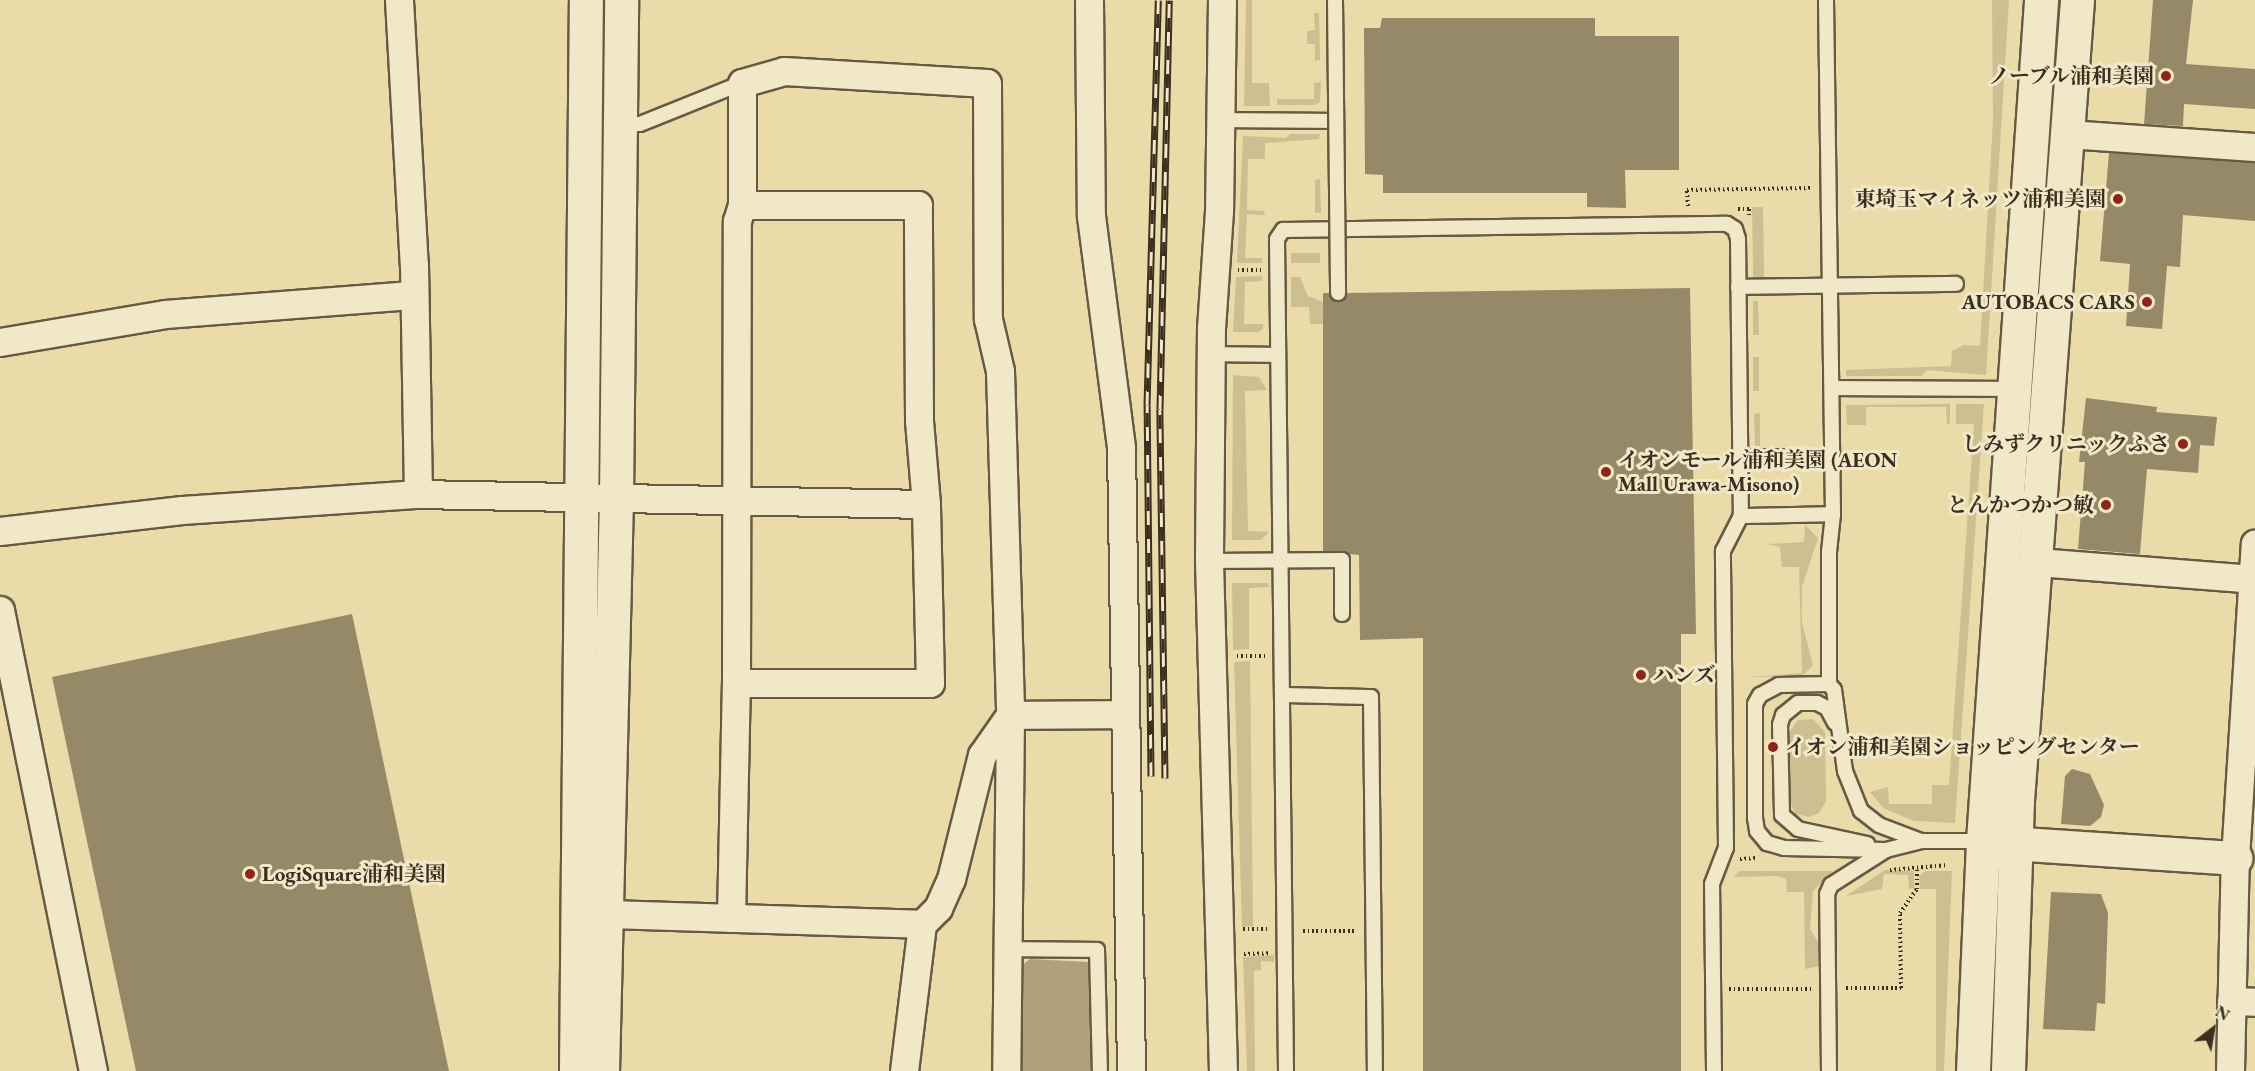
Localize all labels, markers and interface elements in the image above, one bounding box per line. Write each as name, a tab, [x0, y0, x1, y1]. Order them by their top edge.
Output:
place label: ノーブル浦和美園	[1987, 63, 2154, 89]
marker: ノーブル浦和美園	[2159, 69, 2173, 83]
place label: 東埼玉マイネッツ浦和美園	[1854, 186, 2106, 212]
marker: 東埼玉マイネッツ浦和美園	[2111, 192, 2125, 206]
place label: AUTOBACS CARS	[1961, 289, 2135, 315]
marker: AUTOBACS CARS	[2140, 295, 2154, 309]
place label: しみずクリニックふさ	[1960, 431, 2170, 457]
marker: しみずクリニックふさ	[2174, 435, 2192, 453]
place label: イオンモール浦和美園 (AEON Mall Urawa-Misono)	[1618, 447, 1898, 497]
marker: イオンモール浦和美園 (AEON Mall Urawa-Misono)	[1599, 465, 1613, 479]
place label: とんかつかつ敏	[1947, 492, 2094, 518]
marker: とんかつかつ敏	[2099, 498, 2113, 512]
place label: ハンズ	[1653, 662, 1716, 688]
marker: ハンズ	[1634, 668, 1648, 682]
place label: イオン浦和美園ショッピングセンター	[1785, 734, 2142, 760]
marker: イオン浦和美園ショッピングセンター	[1766, 740, 1780, 754]
place label: LogiSquare浦和美園	[262, 861, 446, 887]
marker: LogiSquare浦和美園	[243, 867, 257, 881]
north arrow	[2183, 999, 2243, 1059]
text: N	[2212, 1001, 2233, 1025]

